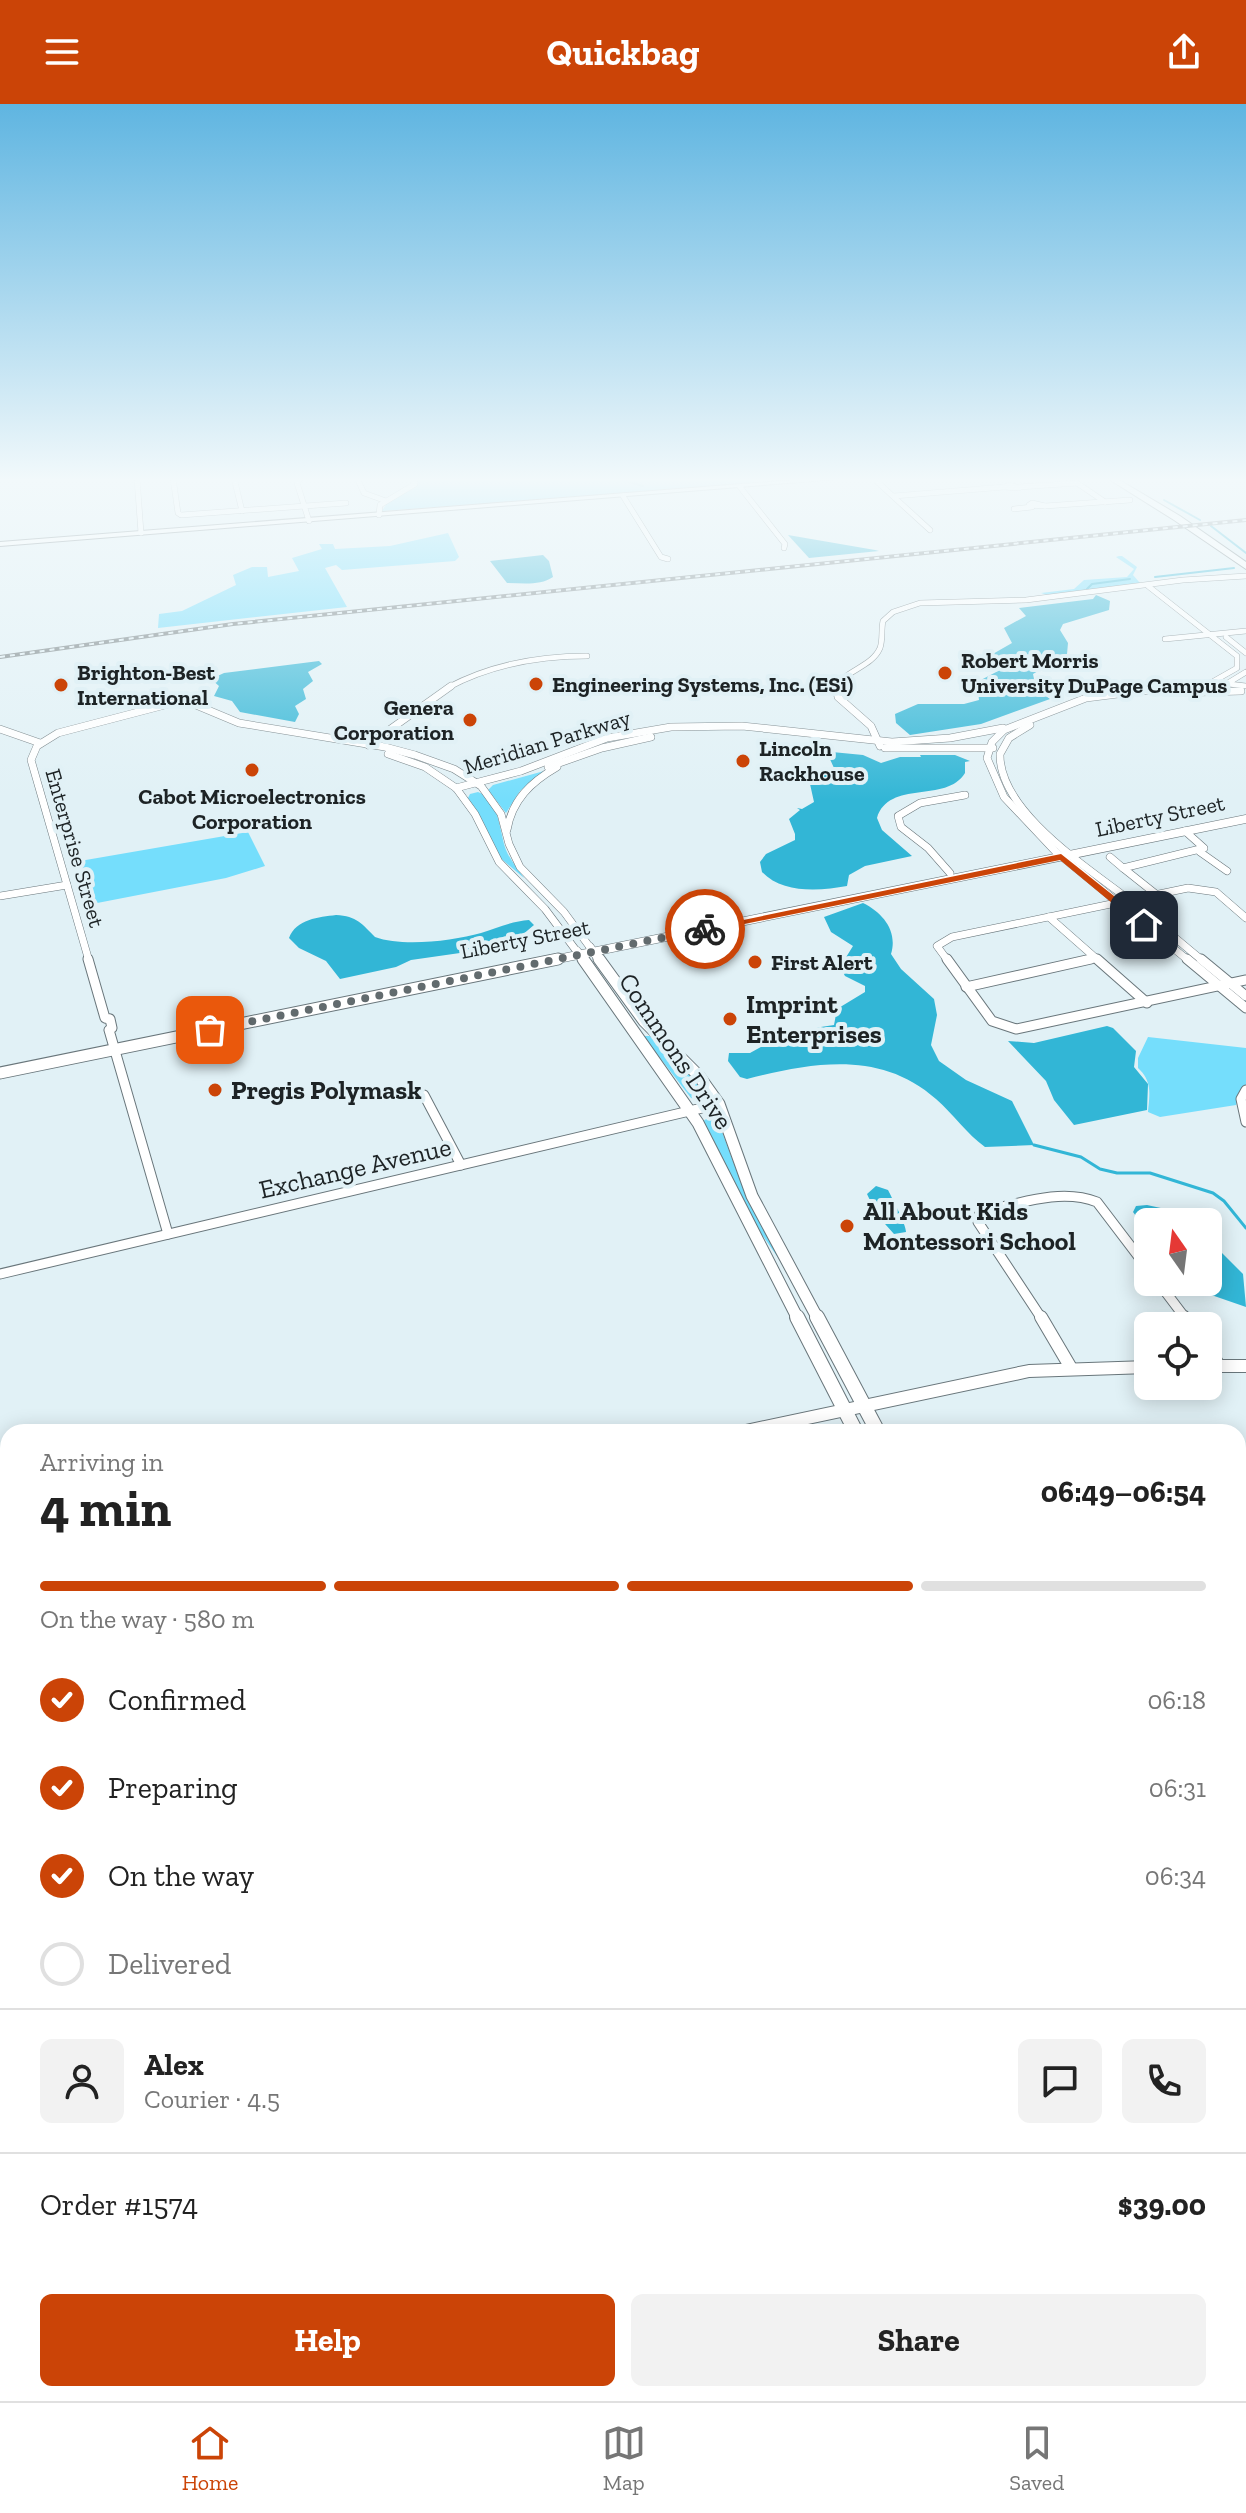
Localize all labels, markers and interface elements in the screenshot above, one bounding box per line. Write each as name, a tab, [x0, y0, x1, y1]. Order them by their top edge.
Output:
icon: menu	[40, 30, 84, 74]
icon: share	[1162, 30, 1206, 74]
text: Quickbag	[546, 31, 700, 74]
place label: Robert Morris University DuPage Campus	[961, 647, 1227, 699]
place label: Brighton-Best International	[77, 659, 215, 711]
marker: Robert Morris University DuPage Campus	[936, 664, 954, 682]
place label: Engineering Systems, Inc. (ESi)	[552, 671, 853, 698]
marker: Engineering Systems, Inc. (ESi)	[527, 675, 545, 693]
marker: Brighton-Best International	[52, 676, 70, 694]
place label: Genera Corporation	[334, 694, 454, 746]
street label: Meridian Parkway	[460, 704, 634, 780]
marker: Genera Corporation	[461, 711, 479, 729]
place label: Lincoln Rackhouse	[759, 735, 865, 787]
marker: Lincoln Rackhouse	[734, 752, 752, 770]
marker: Cabot Microelectronics Corporation	[243, 761, 261, 779]
street label: Enterprise Street	[39, 766, 111, 931]
place label: Cabot Microelectronics Corporation	[138, 783, 366, 835]
street label: Liberty Street	[1093, 789, 1228, 843]
courier	[665, 889, 745, 969]
pin	[1110, 891, 1178, 959]
icon: home	[1122, 903, 1166, 947]
icon: bike	[683, 907, 727, 951]
street label: Liberty Street	[458, 913, 593, 965]
place label: First Alert	[771, 949, 873, 976]
marker: First Alert	[746, 953, 764, 971]
street label: Commons Drive	[612, 967, 740, 1135]
place label: Imprint Enterprises	[746, 988, 882, 1050]
pin	[176, 996, 244, 1064]
icon: bag	[188, 1008, 232, 1052]
marker: Imprint Enterprises	[721, 1010, 739, 1028]
place label: Pregis Polymask	[231, 1074, 422, 1106]
marker: Pregis Polymask	[206, 1081, 224, 1099]
street label: Exchange Avenue	[256, 1130, 454, 1206]
place label: All About Kids Montessori School	[863, 1195, 1076, 1257]
north arrow	[1134, 1208, 1222, 1296]
map controls	[1134, 1208, 1222, 1400]
marker: All About Kids Montessori School	[838, 1217, 856, 1235]
button: locate	[1134, 1312, 1222, 1400]
text: Arriving in	[40, 1446, 163, 1478]
text: 06:49–06:54	[1041, 1474, 1206, 1510]
text: 4 min	[40, 1477, 171, 1539]
text: On the way · 580 m	[40, 1603, 254, 1635]
icon: check	[40, 1678, 84, 1722]
text: Confirmed	[108, 1682, 246, 1718]
text: 06:18	[1147, 1684, 1206, 1716]
icon: check	[40, 1766, 84, 1810]
text: Preparing	[108, 1770, 238, 1806]
text: 06:31	[1149, 1772, 1206, 1804]
icon: check	[40, 1854, 84, 1898]
text: On the way	[108, 1858, 254, 1894]
text: 06:34	[1145, 1860, 1206, 1892]
text: Delivered	[108, 1946, 231, 1982]
button: person	[40, 2039, 124, 2123]
button: chat	[1018, 2039, 1102, 2123]
button: phone	[1122, 2039, 1206, 2123]
text: Alex	[144, 2047, 204, 2083]
text: Courier · 4.5	[144, 2083, 280, 2115]
text: Order #1574	[40, 2187, 198, 2223]
text: $39.00	[1118, 2187, 1206, 2223]
button: Help	[40, 2294, 615, 2386]
button: Share	[631, 2294, 1206, 2386]
tab: Home	[182, 2421, 238, 2496]
tab: Map	[602, 2421, 646, 2496]
tab: Saved	[1009, 2421, 1064, 2496]

